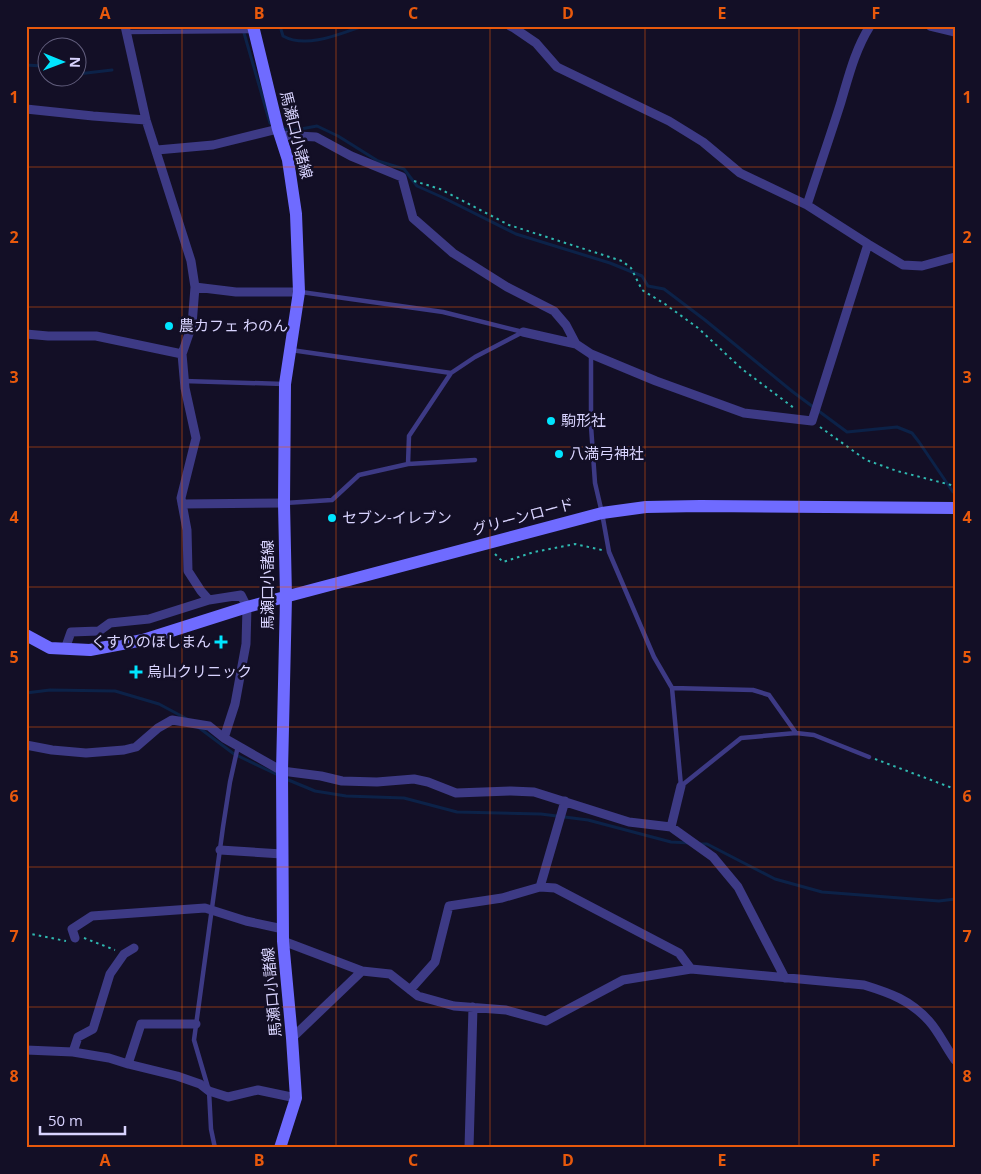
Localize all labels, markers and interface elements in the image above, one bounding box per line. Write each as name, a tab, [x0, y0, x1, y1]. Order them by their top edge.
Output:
text: A	[99, 2, 111, 24]
text: B	[254, 2, 264, 24]
text: C	[408, 2, 418, 24]
text: D	[562, 2, 574, 24]
text: E	[718, 2, 727, 24]
text: F	[872, 2, 880, 24]
north arrow	[38, 38, 88, 88]
text: N	[66, 56, 85, 68]
text: 1	[9, 86, 19, 108]
text: 1	[962, 86, 972, 108]
street label: 馬瀬口小諸線	[276, 89, 318, 181]
text: 2	[9, 226, 19, 248]
text: 2	[962, 226, 972, 248]
place label: 農カフェ わのん	[179, 315, 288, 335]
marker: 農カフェ わのん	[163, 320, 175, 332]
text: 3	[9, 366, 19, 388]
text: 3	[962, 366, 972, 388]
place label: 駒形社	[561, 410, 606, 430]
marker: 駒形社	[545, 415, 557, 427]
place label: 八満弓神社	[569, 443, 644, 463]
marker: 八満弓神社	[553, 448, 565, 460]
street label: グリーンロード	[470, 493, 576, 539]
text: 4	[9, 506, 19, 528]
text: 4	[962, 506, 972, 528]
place label: セブン-イレブン	[342, 507, 452, 527]
marker: セブン-イレブン	[326, 512, 338, 524]
street label: 馬瀬口小諸線	[257, 540, 277, 630]
place label: くすりのほしまん	[91, 631, 211, 651]
marker: くすりのほしまん	[215, 636, 227, 648]
text: 5	[9, 646, 19, 668]
text: 5	[962, 646, 972, 668]
place label: 烏山クリニック	[147, 661, 252, 681]
marker: 烏山クリニック	[129, 665, 143, 679]
text: 6	[9, 785, 19, 807]
text: 6	[962, 785, 972, 807]
text: 7	[9, 925, 19, 947]
text: 7	[962, 925, 972, 947]
street label: 馬瀬口小諸線	[257, 946, 285, 1038]
text: 8	[9, 1065, 19, 1087]
text: 8	[962, 1065, 972, 1087]
scale bar	[40, 1104, 125, 1136]
text: 50 m	[48, 1110, 83, 1130]
text: A	[99, 1149, 111, 1171]
text: B	[254, 1149, 264, 1171]
text: C	[408, 1149, 418, 1171]
text: D	[562, 1149, 574, 1171]
text: E	[718, 1149, 727, 1171]
text: F	[872, 1149, 880, 1171]

